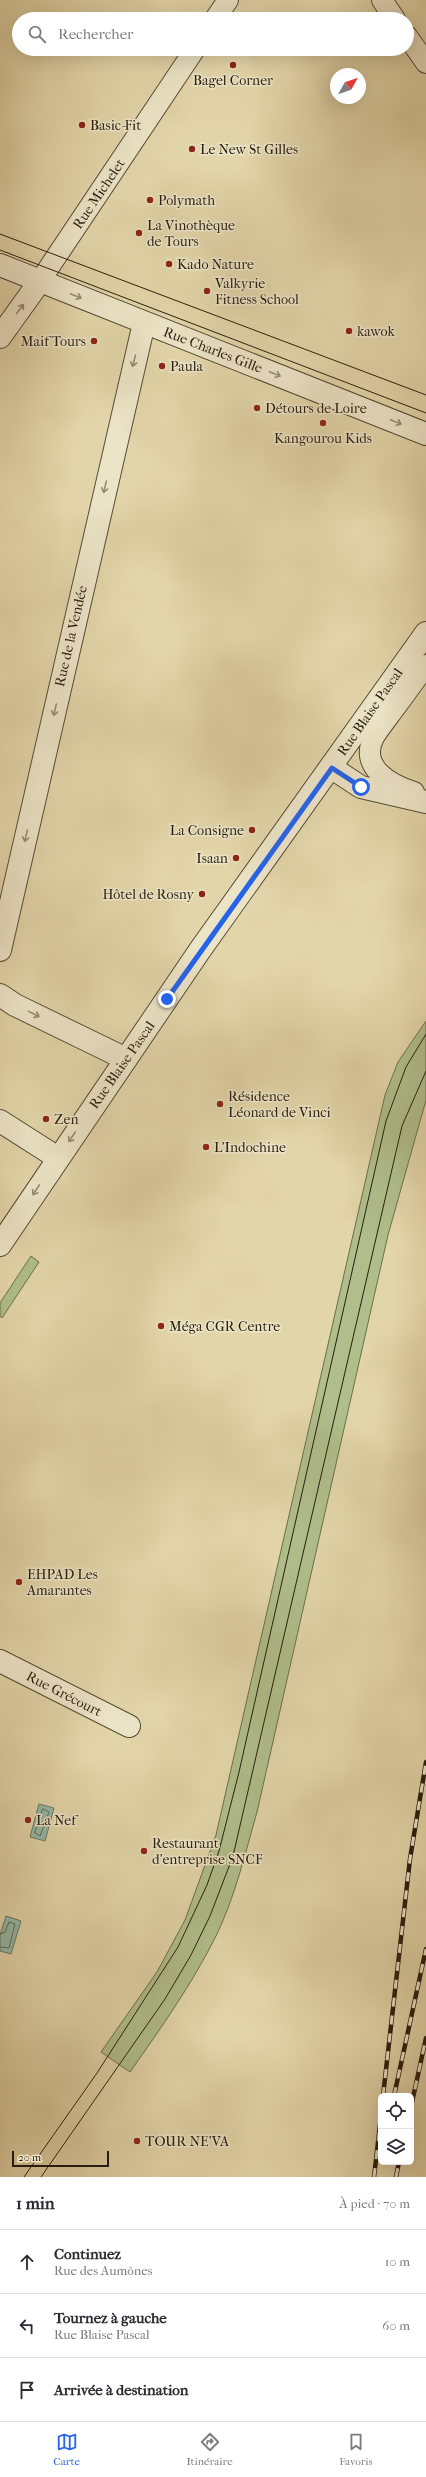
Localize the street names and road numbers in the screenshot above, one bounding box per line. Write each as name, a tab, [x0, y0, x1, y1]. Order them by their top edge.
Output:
street label: Rue Michelet	[69, 156, 129, 232]
street label: Rue Charles Gille	[161, 323, 265, 377]
street label: Rue de la Vendée	[51, 584, 91, 688]
street label: Rue Blaise Pascal	[334, 665, 407, 759]
street label: Rue Blaise Pascal	[86, 1018, 159, 1112]
street label: Rue Grécourt	[23, 1668, 105, 1720]

